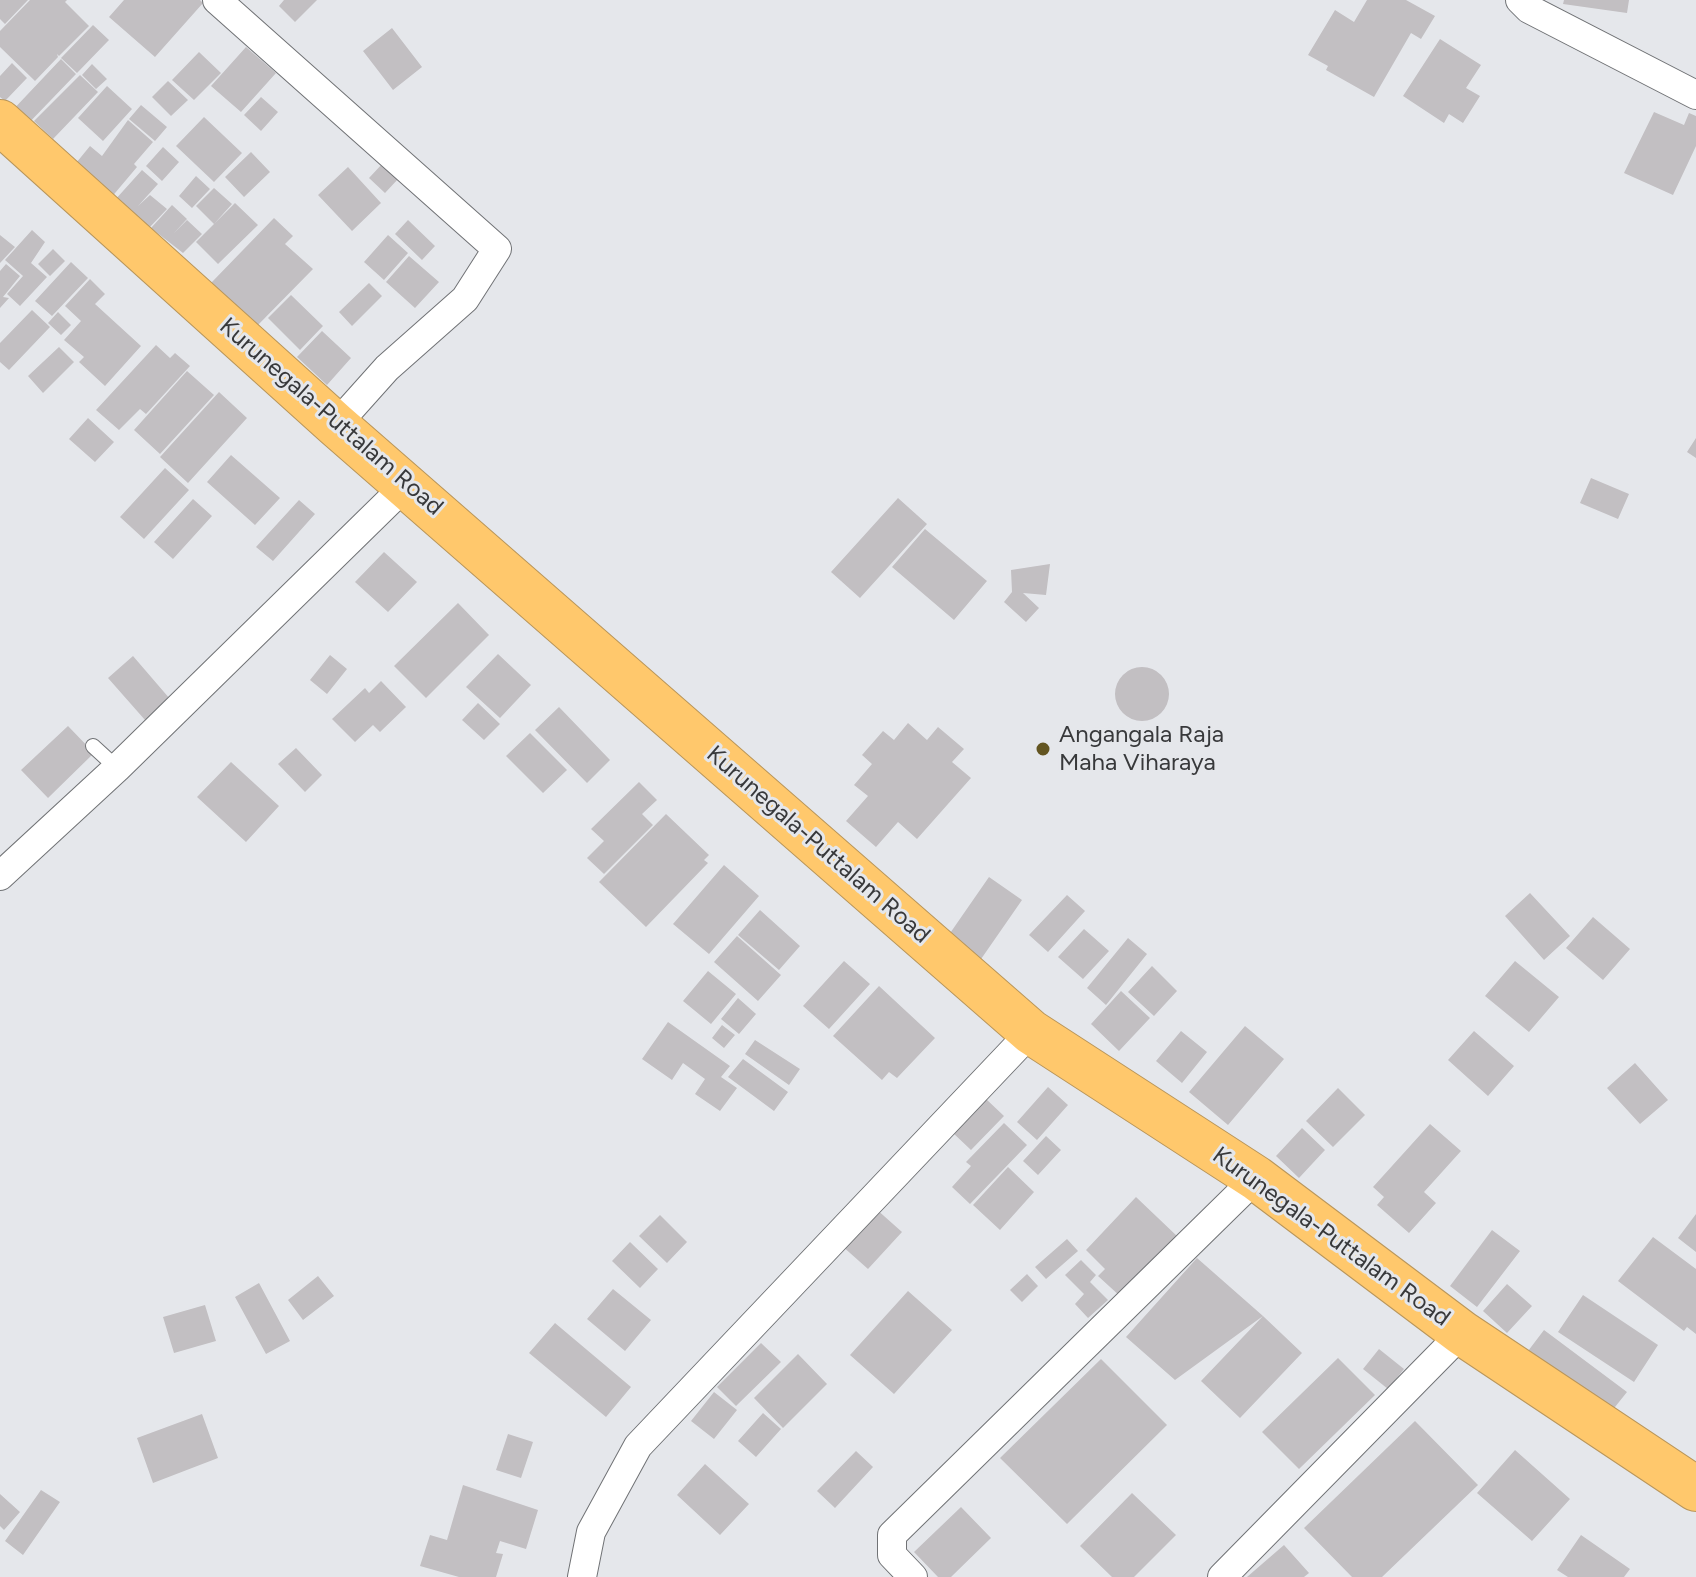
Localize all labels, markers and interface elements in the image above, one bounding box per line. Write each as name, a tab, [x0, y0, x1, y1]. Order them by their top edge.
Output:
street label: Kurunegala-Puttalam Road	[213, 312, 449, 522]
place label: Angangala Raja Maha Viharaya	[1059, 721, 1224, 777]
street label: Kurunegala-Puttalam Road	[700, 740, 936, 950]
marker: Angangala Raja Maha Viharaya	[1034, 740, 1052, 758]
street label: Kurunegala-Puttalam Road	[1207, 1141, 1455, 1333]

